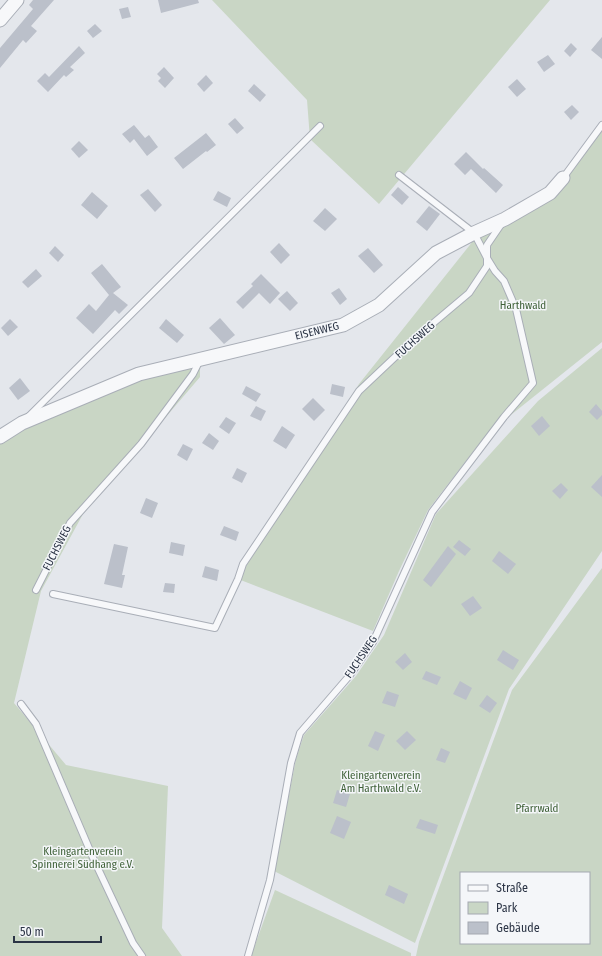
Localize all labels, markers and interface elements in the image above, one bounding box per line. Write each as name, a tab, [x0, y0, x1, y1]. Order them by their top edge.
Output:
park label: Harthwald	[500, 299, 546, 312]
street label: EISENWEG	[294, 319, 340, 343]
street label: FUCHSWEG	[393, 319, 437, 361]
street label: FUCHSWEG	[40, 523, 74, 573]
street label: FUCHSWEG	[342, 633, 380, 681]
park label: Kleingartenverein Am Harthwald e.V.	[341, 769, 421, 795]
park label: Pfarrwald	[515, 802, 559, 815]
park label: Kleingartenverein Spinnerei Südhang e.V.	[32, 845, 134, 871]
legend	[460, 872, 590, 944]
text: Straße	[496, 881, 528, 895]
text: Park	[496, 901, 518, 915]
scale bar	[14, 918, 101, 944]
text: Gebäude	[496, 921, 540, 935]
text: 50 m	[20, 925, 44, 939]

